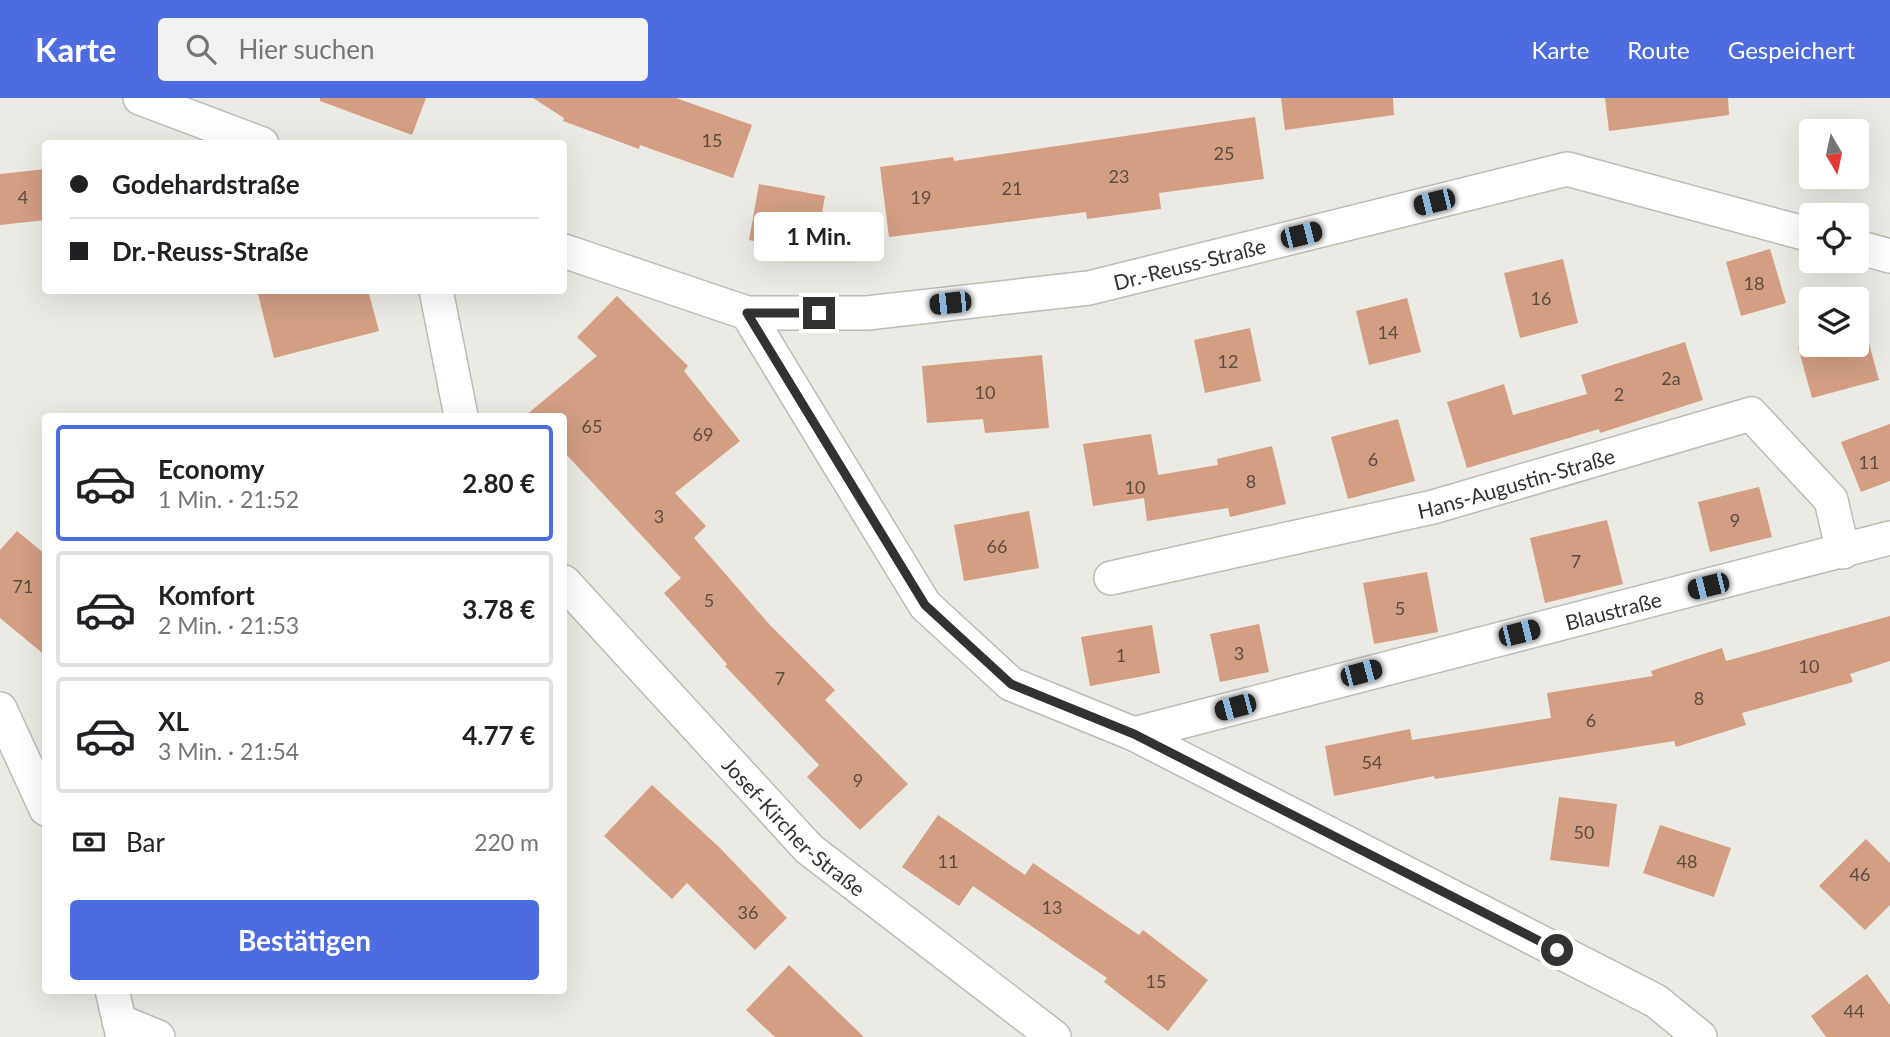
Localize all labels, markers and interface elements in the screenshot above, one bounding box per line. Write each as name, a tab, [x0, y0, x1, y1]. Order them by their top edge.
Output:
search box	[158, 18, 648, 81]
text: Karte	[35, 29, 116, 69]
icon: search	[182, 30, 220, 68]
text: Hier suchen	[238, 33, 375, 65]
text: Karte	[1532, 35, 1589, 64]
text: Route	[1627, 35, 1690, 64]
text: Gespeichert	[1728, 35, 1855, 64]
north arrow	[1799, 119, 1869, 189]
map controls	[1799, 119, 1869, 357]
house number: 15	[702, 129, 722, 151]
house number: 25	[1214, 142, 1234, 164]
house number: 23	[1109, 165, 1129, 187]
text: Godehardstraße	[112, 168, 300, 200]
house number: 21	[1002, 177, 1022, 199]
house number: 4	[18, 186, 28, 208]
house number: 19	[911, 186, 931, 208]
car	[1412, 187, 1457, 217]
button: locate	[1799, 203, 1869, 273]
callout: 1 Min.	[754, 212, 884, 260]
car	[1279, 220, 1324, 250]
text: 1 Min.	[787, 222, 851, 250]
street label: Dr.-Reuss-Straße	[1110, 232, 1268, 294]
text: Dr.-Reuss-Straße	[112, 235, 309, 267]
house number: 18	[1744, 272, 1764, 294]
house number: 16	[1531, 287, 1551, 309]
button: layers	[1799, 287, 1869, 357]
car	[929, 290, 972, 316]
route end	[803, 297, 835, 329]
house number: 14	[1378, 321, 1398, 343]
house number: 12	[1218, 350, 1238, 372]
house number: 2a	[1661, 367, 1681, 389]
house number: 10	[975, 381, 995, 403]
house number: 2	[1614, 383, 1624, 405]
house number: 65	[582, 415, 602, 437]
house number: 69	[693, 423, 713, 445]
street label: Hans-Augustin-Straße	[1415, 442, 1617, 523]
house number: 6	[1368, 448, 1378, 470]
house number: 11	[1859, 451, 1879, 473]
icon: car	[74, 452, 137, 515]
text: Economy	[158, 453, 264, 485]
text: 2.80 €	[462, 467, 535, 499]
house number: 8	[1246, 470, 1256, 492]
house number: 10	[1125, 476, 1145, 498]
text: 1 Min. · 21:52	[158, 485, 299, 513]
house number: 3	[654, 505, 664, 527]
house number: 9	[1730, 509, 1740, 531]
house number: 66	[987, 535, 1007, 557]
house number: 7	[1571, 550, 1581, 572]
car	[1686, 571, 1731, 601]
house number: 71	[13, 575, 33, 597]
icon: car	[74, 578, 137, 641]
text: Komfort	[158, 579, 255, 611]
street label: Blaustraße	[1562, 585, 1664, 634]
house number: 5	[704, 589, 714, 611]
text: 3.78 €	[462, 593, 535, 625]
house number: 5	[1395, 597, 1405, 619]
text: 2 Min. · 21:53	[158, 611, 299, 639]
car	[1497, 618, 1542, 648]
house number: 3	[1234, 642, 1244, 664]
house number: 1	[1116, 644, 1126, 666]
house number: 10	[1799, 655, 1819, 677]
car	[1338, 657, 1385, 689]
house number: 7	[775, 667, 785, 689]
house number: 8	[1694, 687, 1704, 709]
car	[1212, 691, 1259, 723]
icon: car	[74, 704, 137, 767]
text: XL	[158, 705, 189, 737]
house number: 6	[1586, 709, 1596, 731]
text: 4.77 €	[462, 719, 535, 751]
text: 3 Min. · 21:54	[158, 737, 299, 765]
street label: Josef-Kircher-Straße	[718, 751, 871, 900]
house number: 54	[1362, 751, 1382, 773]
house number: 9	[853, 769, 863, 791]
house number: 50	[1574, 821, 1594, 843]
icon: cash	[70, 823, 108, 861]
text: Bar	[126, 826, 165, 858]
text: 220 m	[474, 828, 539, 856]
house number: 11	[938, 850, 958, 872]
house number: 48	[1677, 850, 1697, 872]
house number: 46	[1850, 863, 1870, 885]
house number: 13	[1042, 896, 1062, 918]
button: Bestätigen	[70, 900, 539, 980]
house number: 36	[738, 901, 758, 923]
route start	[1541, 934, 1573, 966]
house number: 15	[1146, 970, 1166, 992]
house number: 44	[1844, 1000, 1864, 1022]

